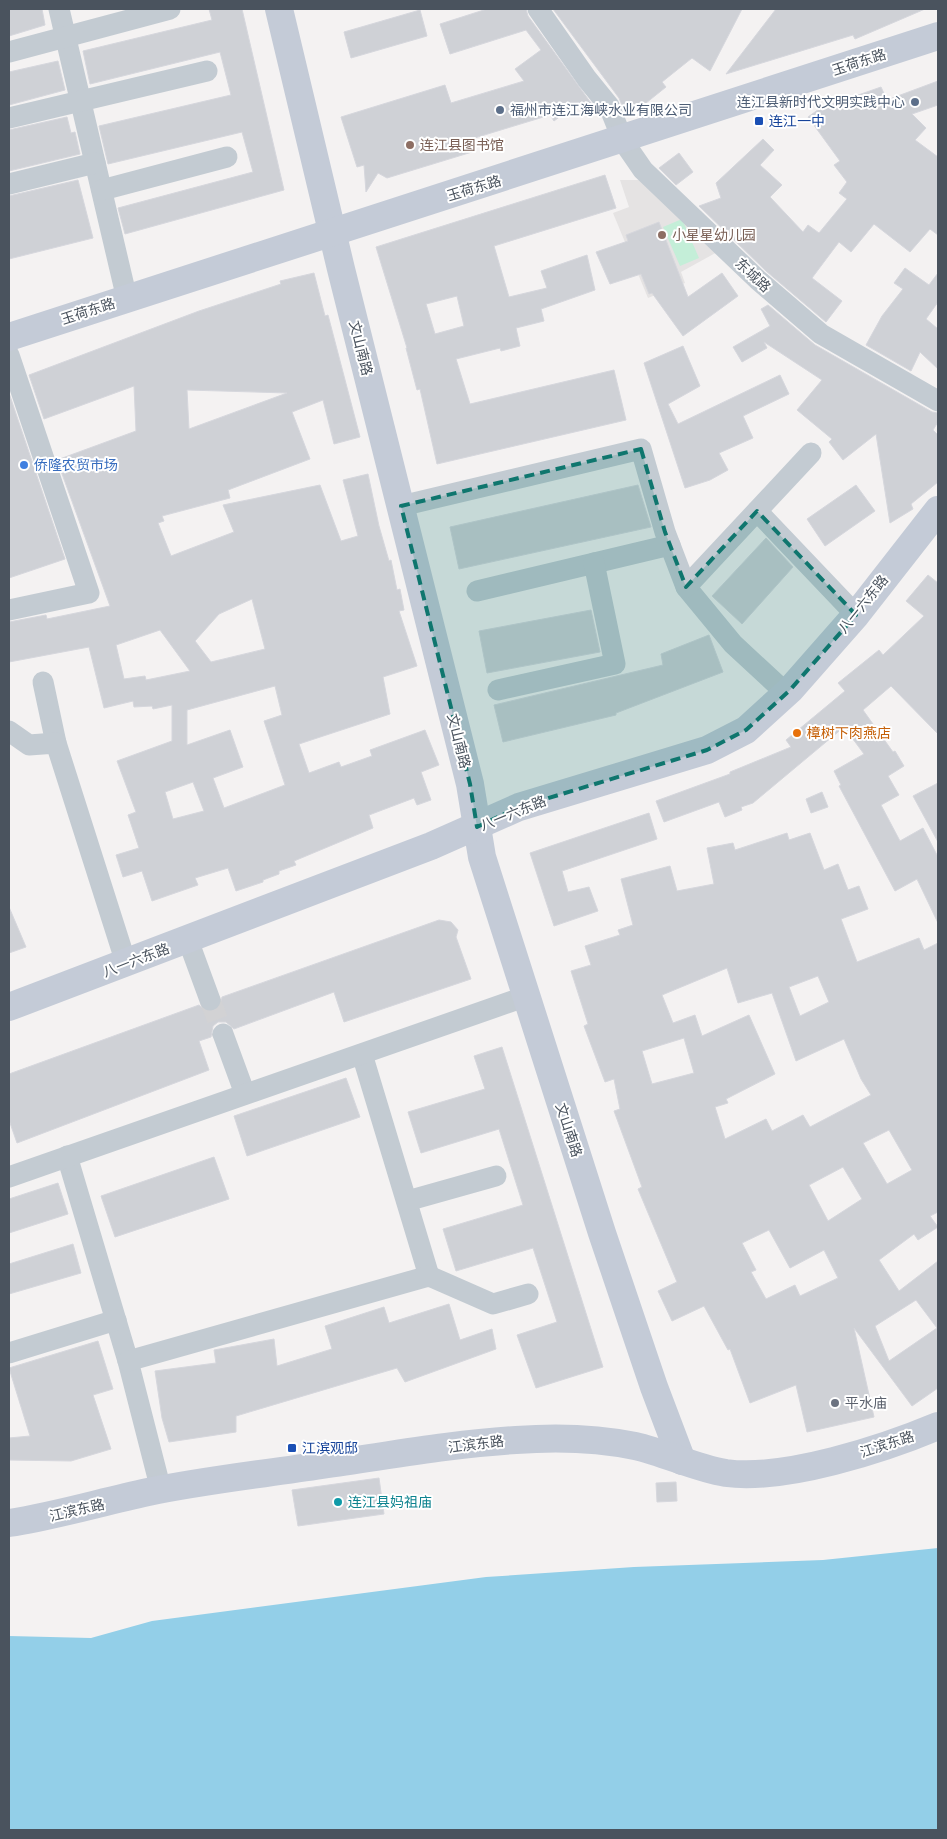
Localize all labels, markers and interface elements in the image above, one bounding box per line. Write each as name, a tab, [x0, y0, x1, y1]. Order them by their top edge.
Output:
street label: 玉荷东路	[830, 46, 888, 78]
place label: 连江县新时代文明实践中心	[737, 94, 905, 110]
marker: 连江县新时代文明实践中心	[909, 96, 921, 108]
place label: 福州市连江海峡水业有限公司	[510, 102, 692, 118]
marker: 福州市连江海峡水业有限公司	[494, 104, 506, 116]
place label: 连江一中	[769, 113, 825, 129]
marker: 连江一中	[753, 115, 765, 127]
place label: 连江县图书馆	[420, 137, 504, 153]
marker: 连江县图书馆	[404, 139, 416, 151]
street label: 玉荷东路	[445, 172, 503, 204]
place label: 小星星幼儿园	[672, 227, 756, 243]
marker: 小星星幼儿园	[656, 229, 668, 241]
street label: 东城路	[732, 255, 774, 295]
street label: 玉荷东路	[59, 295, 117, 327]
street label: 文山南路	[346, 319, 376, 377]
place label: 侨隆农贸市场	[34, 457, 118, 473]
marker: 侨隆农贸市场	[18, 459, 30, 471]
street label: 八一六东路	[835, 572, 891, 636]
street label: 文山南路	[444, 712, 474, 770]
place label: 樟树下肉燕店	[807, 725, 891, 741]
marker: 樟树下肉燕店	[791, 727, 803, 739]
street label: 八一六东路	[478, 792, 548, 834]
street label: 八一六东路	[100, 940, 172, 980]
street label: 文山南路	[553, 1101, 585, 1159]
place label: 平水庙	[845, 1395, 887, 1411]
marker: 平水庙	[829, 1397, 841, 1409]
street label: 江滨东路	[858, 1428, 916, 1460]
street label: 江滨东路	[447, 1433, 505, 1455]
place label: 江滨观邸	[302, 1440, 358, 1456]
marker: 江滨观邸	[286, 1442, 298, 1454]
place label: 连江县妈祖庙	[348, 1494, 432, 1510]
street label: 江滨东路	[48, 1496, 106, 1524]
marker: 连江县妈祖庙	[332, 1496, 344, 1508]

